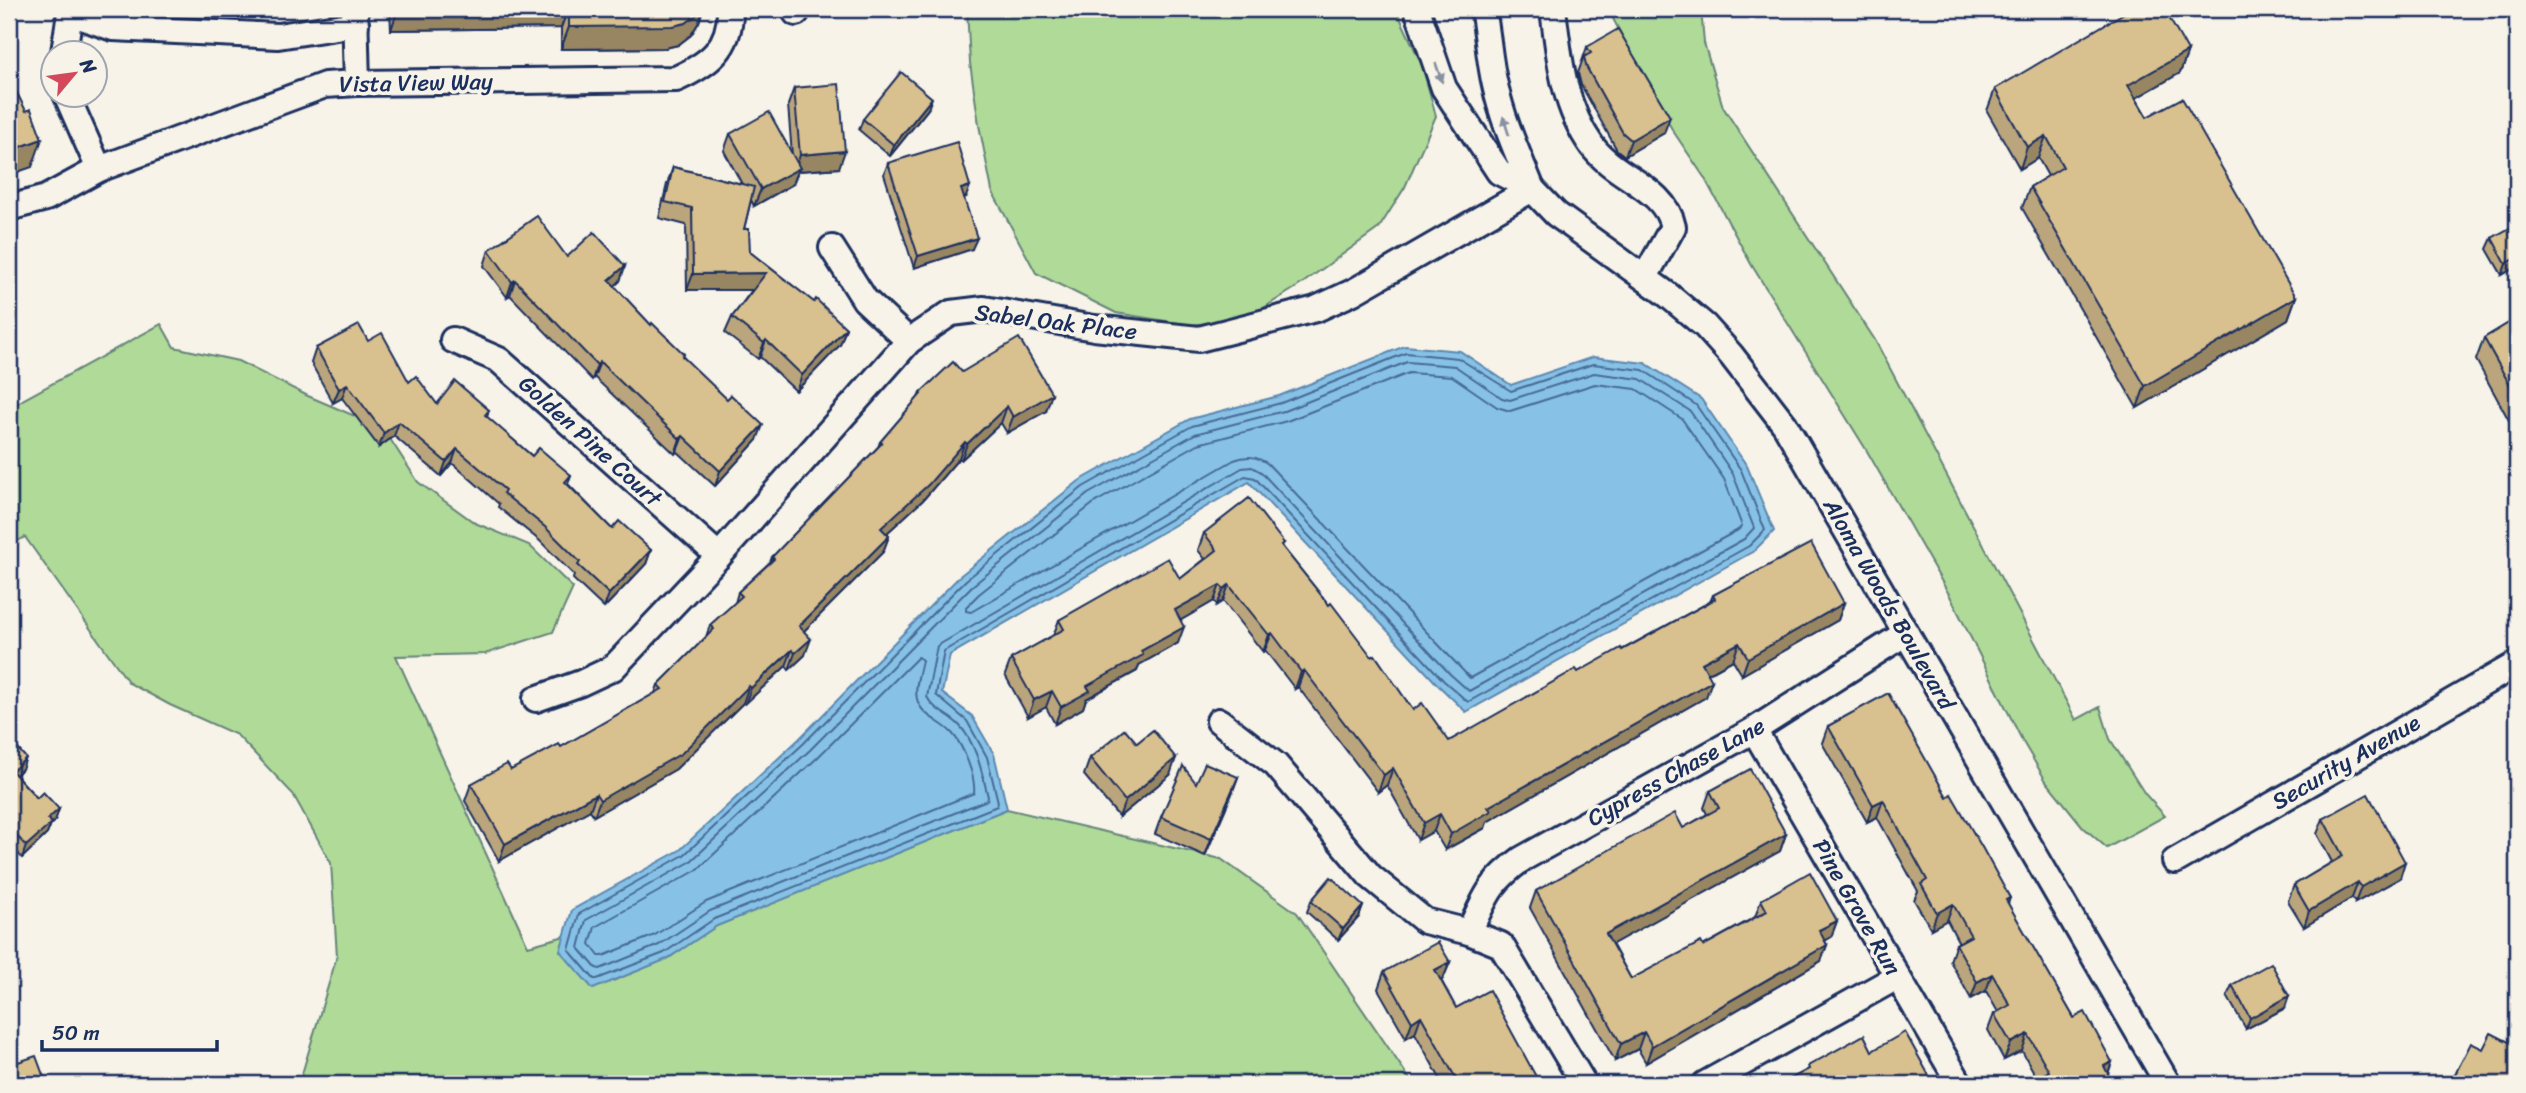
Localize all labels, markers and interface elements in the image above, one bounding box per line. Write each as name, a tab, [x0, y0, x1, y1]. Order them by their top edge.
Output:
north arrow	[38, 38, 108, 108]
text: N	[70, 51, 106, 80]
street label: Vista View Way	[339, 61, 493, 105]
one-way arrow	[1434, 63, 1445, 84]
one-way arrow	[1501, 115, 1511, 136]
street label: Sabel Oak Place	[973, 292, 1140, 352]
street label: Golden Pine Court	[508, 365, 673, 518]
street label: Aloma Woods Boulevard	[1811, 489, 1967, 719]
street label: Security Avenue	[2264, 703, 2428, 821]
street label: Cypress Chase Lane	[1579, 706, 1773, 838]
street label: Pine Grove Run	[1801, 831, 1913, 983]
scale bar	[42, 1009, 217, 1053]
text: 50 m	[52, 1014, 100, 1052]

